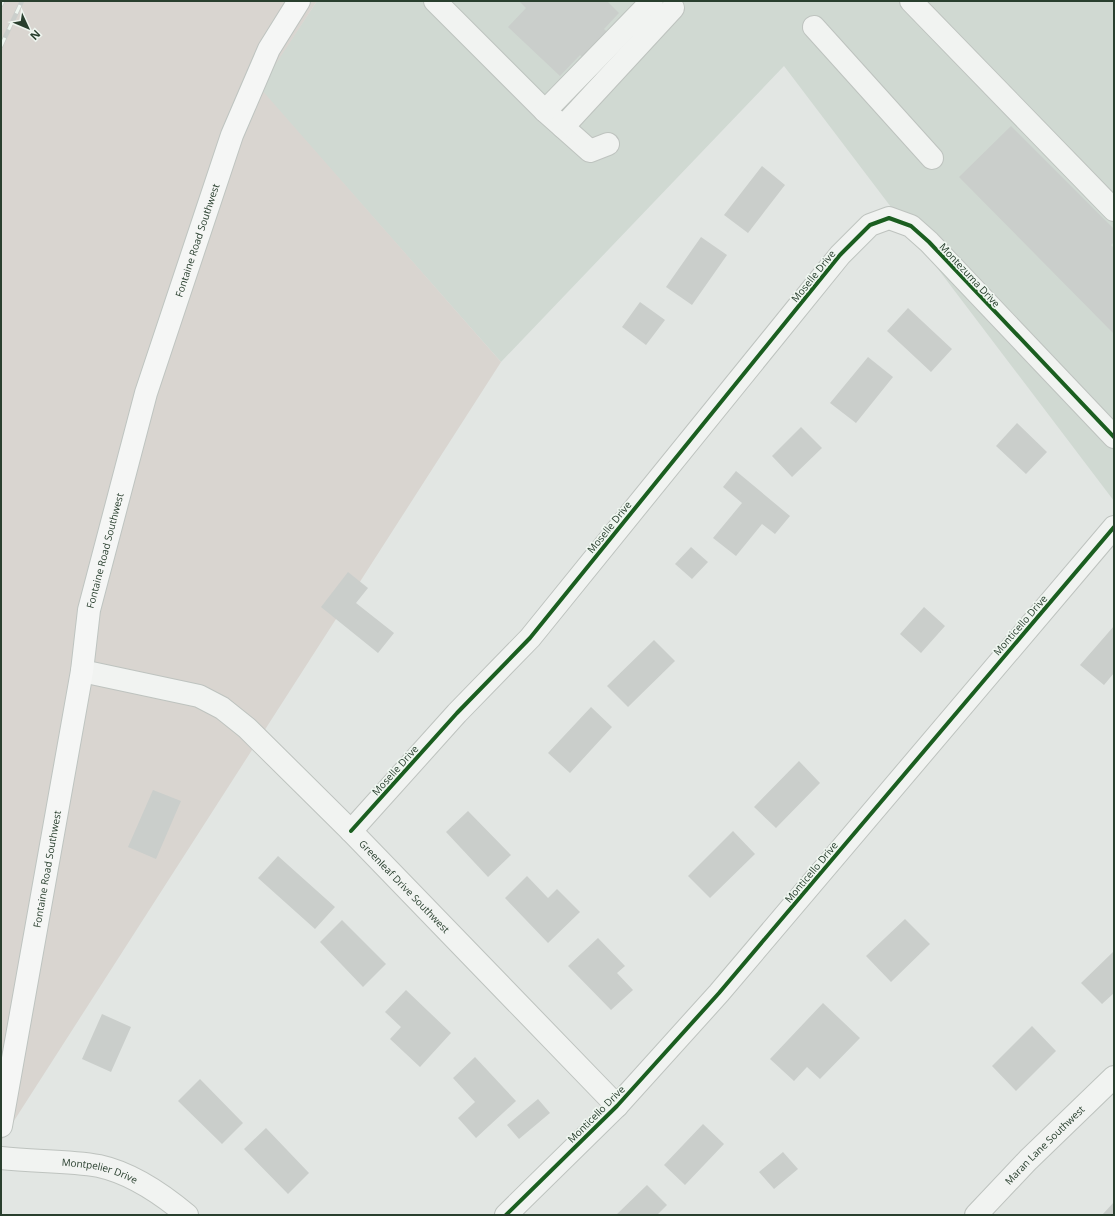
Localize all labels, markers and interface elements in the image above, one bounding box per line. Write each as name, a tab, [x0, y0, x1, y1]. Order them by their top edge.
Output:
north arrow	[8, 8, 48, 48]
text: N	[27, 27, 44, 44]
street label: Fontaine Road Southwest	[171, 181, 223, 299]
street label: Montezuma Drive	[937, 240, 1004, 310]
street label: Moselle Drive	[788, 247, 839, 305]
street label: Fontaine Road Southwest	[83, 491, 127, 610]
street label: Moselle Drive	[584, 498, 635, 556]
street label: Monticello Drive	[990, 592, 1050, 658]
street label: Moselle Drive	[369, 742, 422, 798]
street label: Fontaine Road Southwest	[29, 809, 64, 929]
street label: Greenleaf Drive Southwest	[356, 837, 453, 936]
street label: Monticello Drive	[781, 838, 841, 906]
street label: Monticello Drive	[564, 1082, 628, 1146]
street label: Maran Lane Southwest	[1001, 1102, 1088, 1188]
street label: Montpelier Drive	[61, 1155, 141, 1187]

